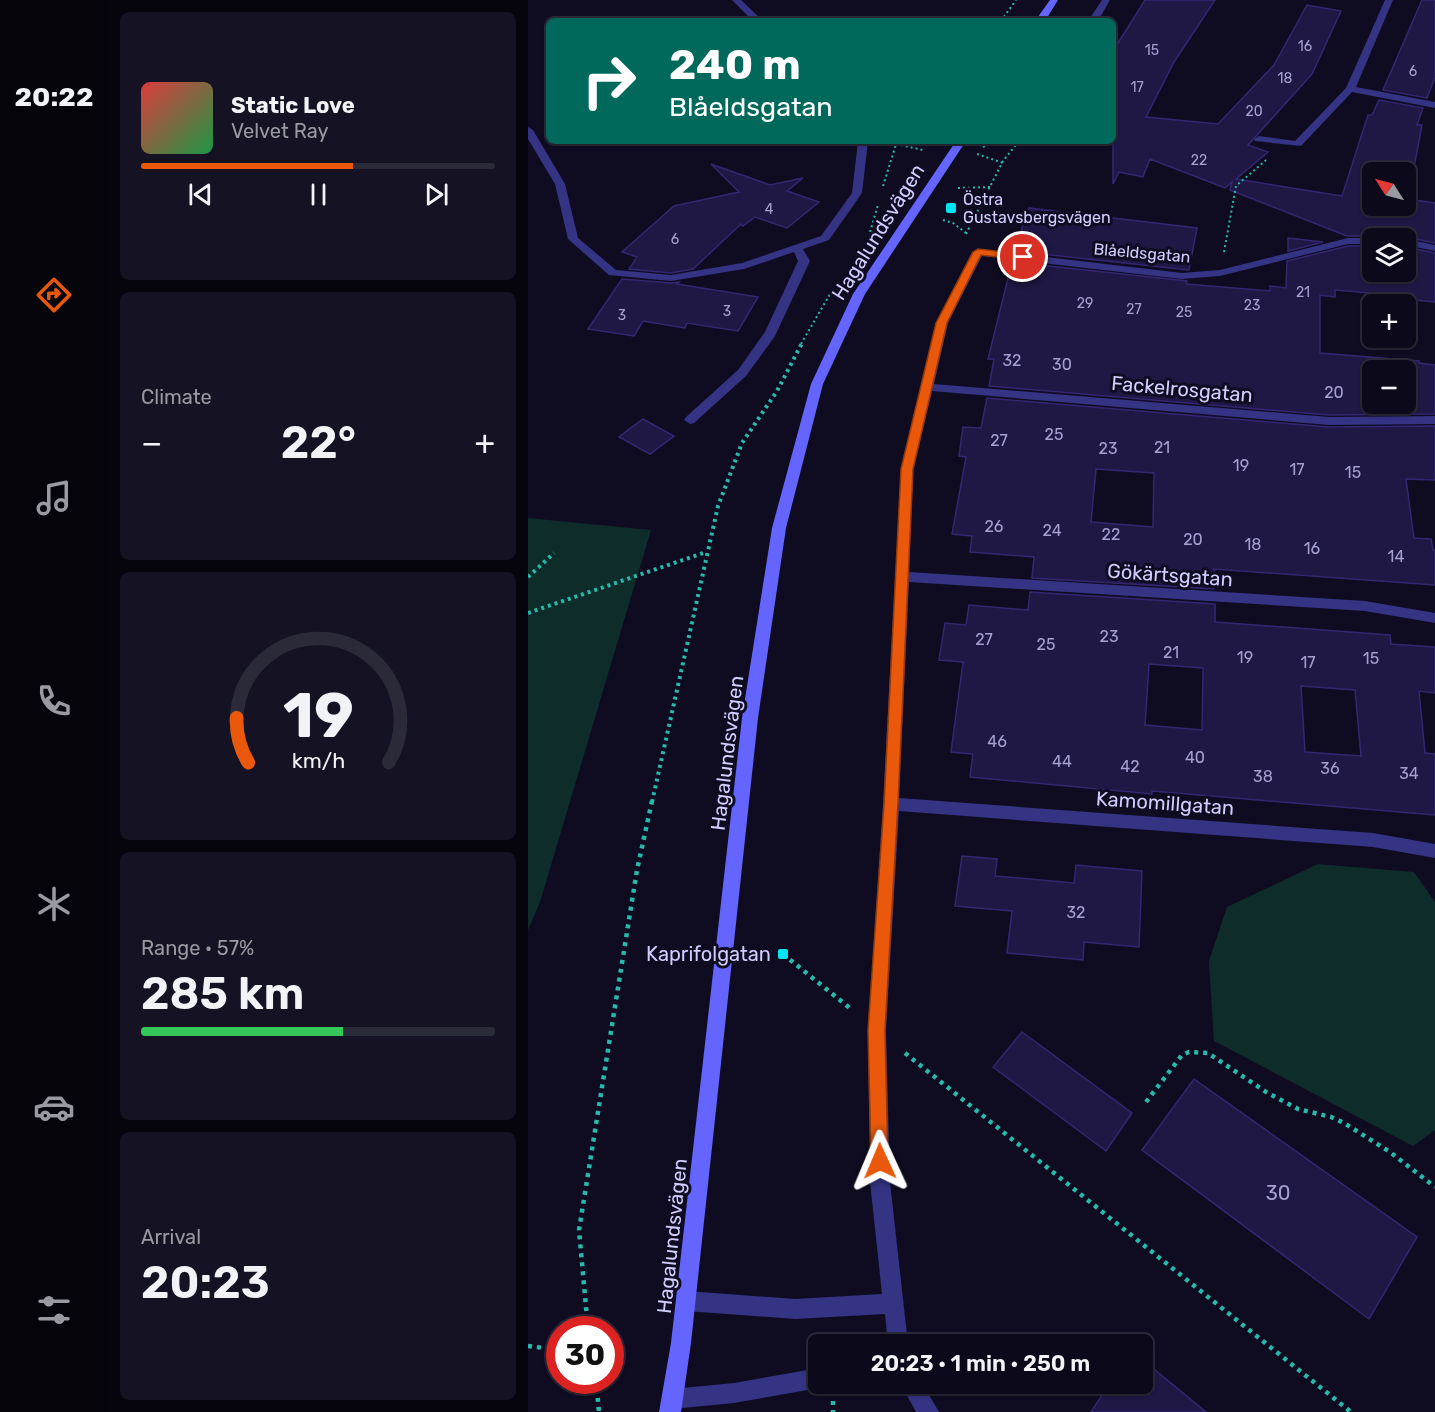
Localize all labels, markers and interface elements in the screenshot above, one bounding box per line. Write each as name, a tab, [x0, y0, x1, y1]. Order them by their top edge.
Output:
house number: 16	[1298, 38, 1312, 55]
text: 240 m	[669, 40, 801, 90]
icon: right	[570, 42, 648, 120]
house number: 15	[1145, 42, 1159, 59]
house number: 6	[1409, 63, 1417, 80]
house number: 18	[1278, 70, 1293, 87]
house number: 17	[1130, 79, 1144, 96]
text: 20:22	[15, 81, 93, 113]
text: Blåeldsgatan	[669, 91, 833, 123]
text: Static Love	[231, 92, 355, 119]
house number: 20	[1245, 103, 1263, 120]
text: Velvet Ray	[231, 119, 329, 143]
house number: 22	[1191, 152, 1207, 169]
street label: Hagalundsvägen	[826, 159, 930, 305]
north arrow	[1362, 162, 1416, 216]
map controls	[1362, 162, 1416, 414]
icon: previous	[184, 178, 217, 211]
icon: pause	[302, 178, 335, 211]
icon: next	[420, 178, 453, 211]
place label: Östra Gustavsbergsvägen	[963, 190, 1111, 227]
house number: 4	[765, 201, 774, 218]
marker: Östra Gustavsbergsvägen	[944, 201, 958, 215]
button: layers	[1362, 228, 1416, 282]
house number: 6	[671, 231, 679, 248]
pin	[997, 231, 1048, 282]
street label: Blåeldsgatan	[1093, 239, 1191, 267]
icon: arrive	[1006, 240, 1039, 273]
icon: directions	[33, 274, 75, 316]
house number: 21	[1296, 284, 1310, 301]
button: +	[1362, 294, 1416, 348]
house number: 29	[1077, 295, 1093, 312]
house number: 23	[1244, 297, 1260, 314]
house number: 27	[1126, 301, 1142, 318]
house number: 3	[723, 303, 731, 320]
house number: 25	[1176, 304, 1192, 321]
house number: 3	[618, 307, 626, 324]
house number: 32	[1002, 351, 1022, 370]
house number: 30	[1052, 355, 1072, 374]
button: −	[1362, 360, 1416, 414]
street label: Fackelrosgatan	[1110, 371, 1254, 407]
house number: 20	[1324, 383, 1344, 402]
text: Climate	[141, 385, 212, 409]
text: 22°	[281, 416, 356, 469]
text: −	[141, 423, 162, 462]
text: +	[474, 423, 495, 462]
house number: 25	[1045, 425, 1063, 444]
house number: 27	[990, 431, 1008, 450]
house number: 21	[1154, 438, 1170, 457]
house number: 23	[1098, 439, 1118, 458]
house number: 19	[1233, 456, 1249, 475]
house number: 17	[1289, 460, 1305, 479]
house number: 15	[1345, 463, 1361, 482]
icon: music	[33, 477, 75, 519]
house number: 26	[984, 517, 1004, 536]
house number: 24	[1042, 521, 1062, 540]
house number: 22	[1102, 525, 1120, 544]
house number: 20	[1183, 530, 1203, 549]
house number: 18	[1244, 535, 1262, 554]
house number: 16	[1304, 539, 1321, 558]
house number: 14	[1388, 547, 1404, 566]
street label: Gökärtsgatan	[1106, 559, 1234, 591]
house number: 23	[1099, 627, 1119, 646]
house number: 27	[975, 630, 993, 649]
house number: 25	[1037, 635, 1055, 654]
house number: 21	[1163, 643, 1179, 662]
house number: 19	[1237, 648, 1253, 667]
house number: 15	[1363, 649, 1379, 668]
house number: 17	[1300, 653, 1316, 672]
street label: Hagalundsvägen	[706, 674, 748, 832]
text: 19	[282, 679, 354, 753]
icon: phone	[33, 680, 75, 722]
house number: 46	[987, 732, 1007, 751]
text: km/h	[291, 748, 345, 773]
house number: 40	[1185, 748, 1205, 767]
house number: 44	[1052, 752, 1072, 771]
house number: 42	[1120, 757, 1140, 776]
house number: 36	[1320, 759, 1340, 778]
house number: 34	[1399, 764, 1419, 783]
house number: 38	[1253, 767, 1273, 786]
street label: Kamomillgatan	[1095, 786, 1235, 820]
icon: climate	[33, 883, 75, 925]
house number: 32	[1066, 903, 1086, 922]
text: Range · 57%	[141, 936, 254, 960]
place label: Kaprifolgatan	[646, 942, 771, 966]
marker: Kaprifolgatan	[776, 947, 790, 961]
text: 285 km	[141, 967, 304, 1020]
icon: car	[33, 1086, 75, 1128]
position arrow	[848, 1129, 912, 1193]
street label: Hagalundsvägen	[652, 1157, 692, 1315]
house number: 30	[1266, 1181, 1290, 1205]
text: Arrival	[141, 1225, 201, 1249]
text: 20:23	[141, 1256, 270, 1309]
icon: filters	[33, 1289, 75, 1331]
speed limit sign: 30	[546, 1316, 624, 1394]
text: 20:23 · 1 min · 250 m	[871, 1350, 1090, 1377]

